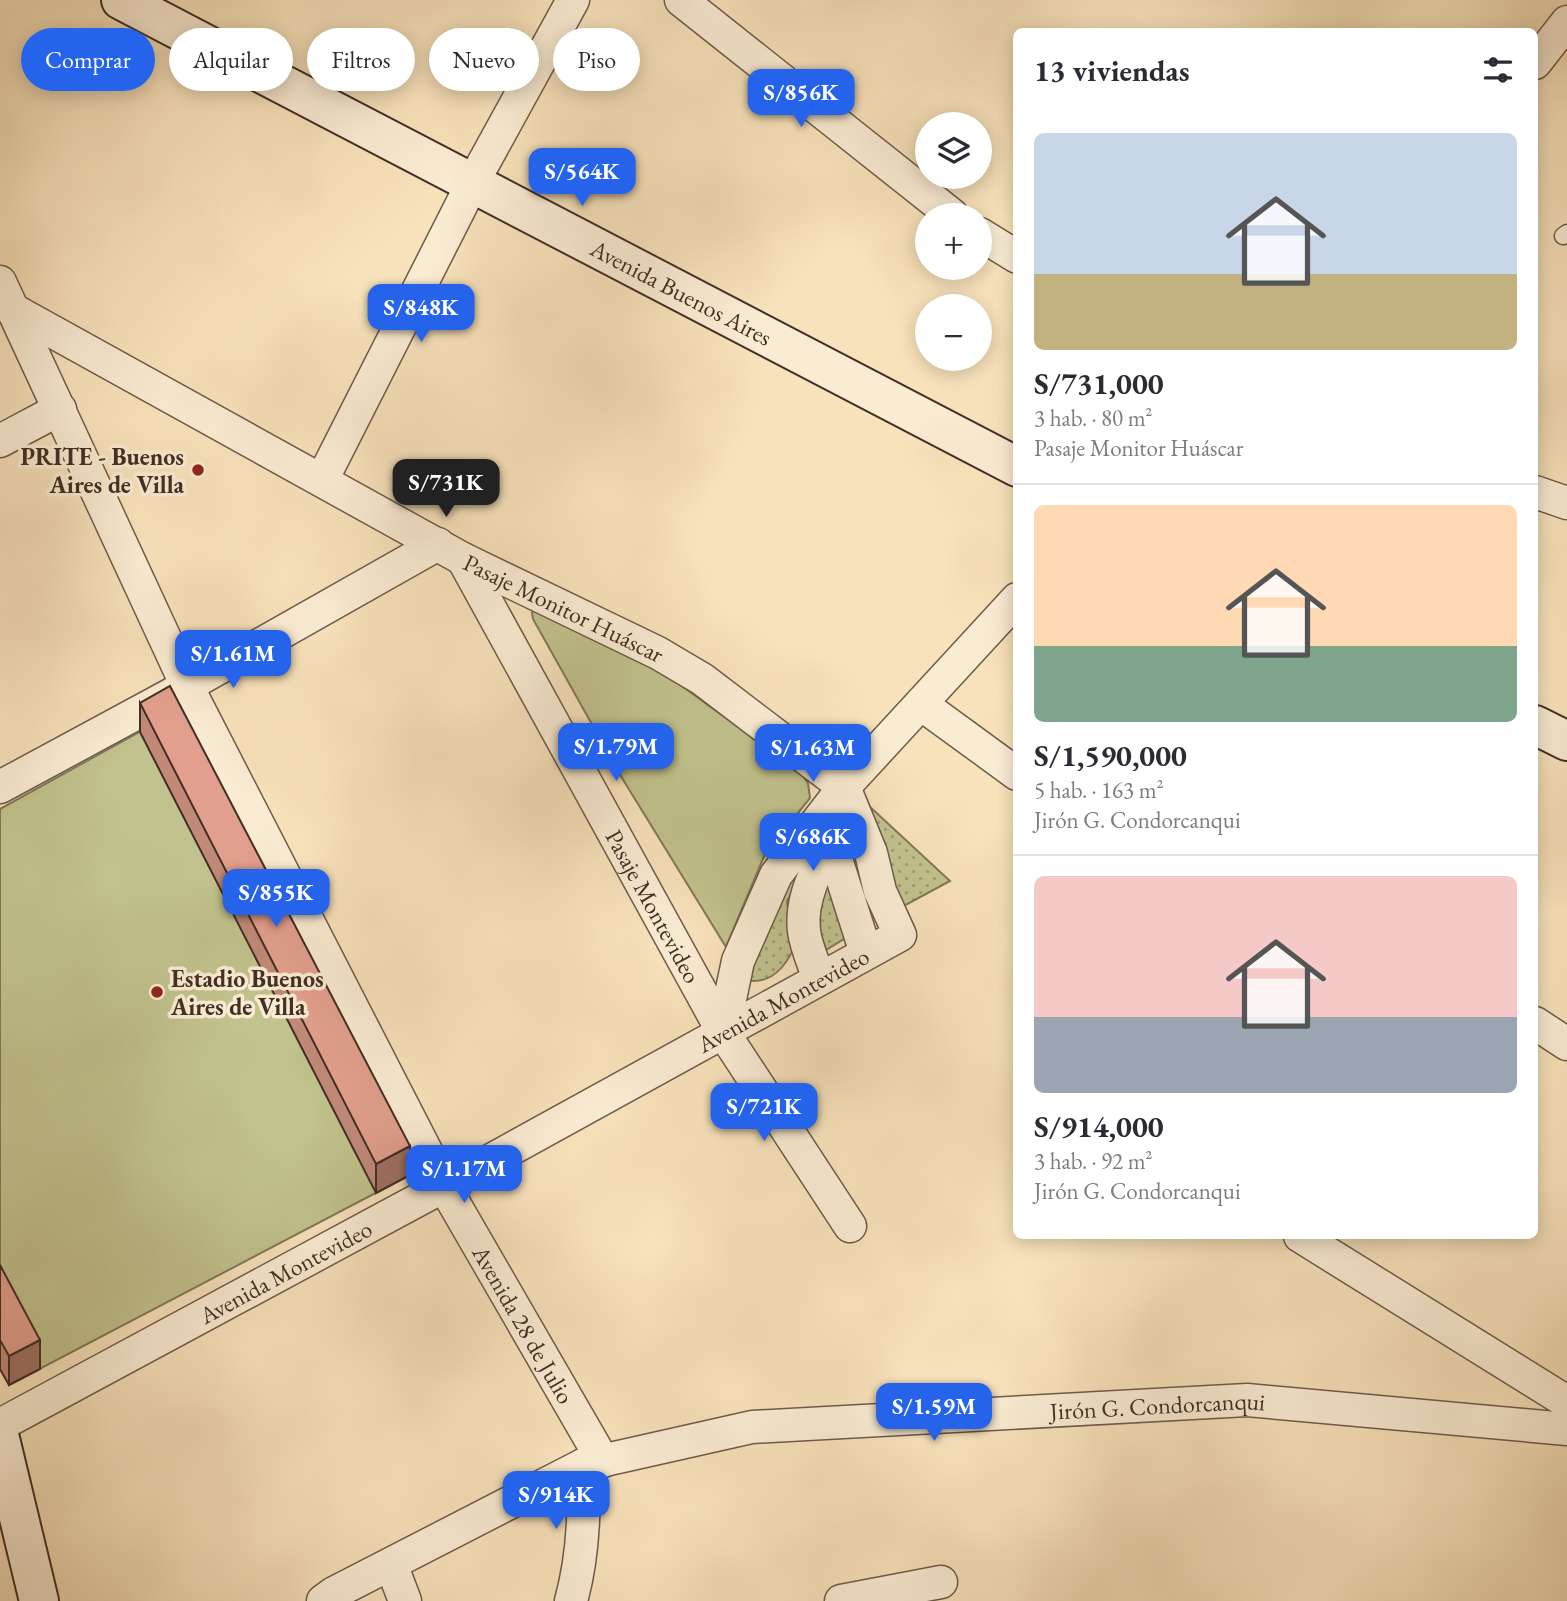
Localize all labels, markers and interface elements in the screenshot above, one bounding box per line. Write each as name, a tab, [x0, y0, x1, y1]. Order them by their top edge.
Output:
chip: Comprar	[21, 28, 155, 91]
chip: Alquilar	[169, 28, 293, 91]
chip: Filtros	[307, 28, 415, 91]
chip: Nuevo	[429, 28, 539, 91]
chip: Piso	[553, 28, 640, 91]
text: 13 viviendas	[1034, 51, 1190, 90]
icon: filters	[1479, 51, 1517, 89]
pin: S/856K	[744, 69, 858, 129]
text: S/856K	[764, 77, 838, 107]
map controls	[915, 112, 992, 371]
button: layers	[915, 112, 992, 189]
pin: S/564K	[525, 148, 639, 208]
text: S/564K	[545, 156, 619, 186]
icon: home	[1213, 178, 1339, 304]
button: +	[915, 203, 992, 280]
street label: Avenida Buenos Aires	[585, 232, 777, 352]
pin: S/848K	[364, 284, 478, 344]
text: S/848K	[384, 292, 458, 322]
button: −	[915, 294, 992, 371]
text: S/731,000	[1034, 364, 1164, 403]
text: 3 hab. · 80 m²	[1034, 403, 1153, 433]
text: Pasaje Monitor Huáscar	[1034, 433, 1243, 463]
place label: PRITE - Buenos Aires de Villa	[20, 441, 184, 500]
pin: S/731K	[389, 460, 503, 519]
marker: PRITE - Buenos Aires de Villa	[190, 462, 206, 478]
text: S/731K	[409, 467, 483, 497]
street label: Pasaje Monitor Huáscar	[459, 546, 670, 669]
icon: home	[1213, 550, 1339, 676]
pin: S/1.61M	[168, 630, 298, 690]
text: S/1.61M	[191, 638, 275, 668]
pin: S/1.79M	[551, 724, 681, 783]
pin: S/1.63M	[748, 724, 878, 784]
text: S/1.79M	[574, 731, 658, 761]
text: S/1.63M	[771, 732, 855, 762]
text: S/1,590,000	[1034, 736, 1187, 775]
text: 5 hab. · 163 m²	[1034, 775, 1164, 805]
text: Jirón G. Condorcanqui	[1034, 805, 1241, 835]
pin: S/686K	[756, 814, 870, 873]
text: S/686K	[776, 821, 850, 851]
street label: Pasaje Montevideo	[599, 824, 708, 988]
pin: S/855K	[219, 870, 333, 929]
text: S/855K	[239, 877, 313, 907]
icon: home	[1213, 921, 1339, 1047]
street label: Avenida Montevideo	[691, 940, 874, 1060]
place label: Estadio Buenos Aires de Villa	[170, 963, 324, 1022]
marker: Estadio Buenos Aires de Villa	[149, 984, 165, 1000]
pin: S/721K	[707, 1084, 821, 1143]
text: S/721K	[727, 1091, 801, 1121]
text: S/914,000	[1034, 1107, 1164, 1146]
pin: S/1.17M	[399, 1146, 529, 1205]
text: 3 hab. · 92 m²	[1034, 1146, 1153, 1176]
text: S/1.17M	[422, 1153, 506, 1183]
text: Jirón G. Condorcanqui	[1034, 1176, 1241, 1206]
street label: Avenida Montevideo	[193, 1212, 377, 1331]
street label: Avenida 28 de Julio	[465, 1239, 582, 1409]
pin: S/1.59M	[869, 1384, 999, 1443]
street label: Jirón G. Condorcanqui	[1047, 1385, 1267, 1426]
text: S/1.59M	[892, 1391, 976, 1421]
pin: S/914K	[499, 1472, 613, 1531]
text: S/914K	[519, 1479, 593, 1509]

